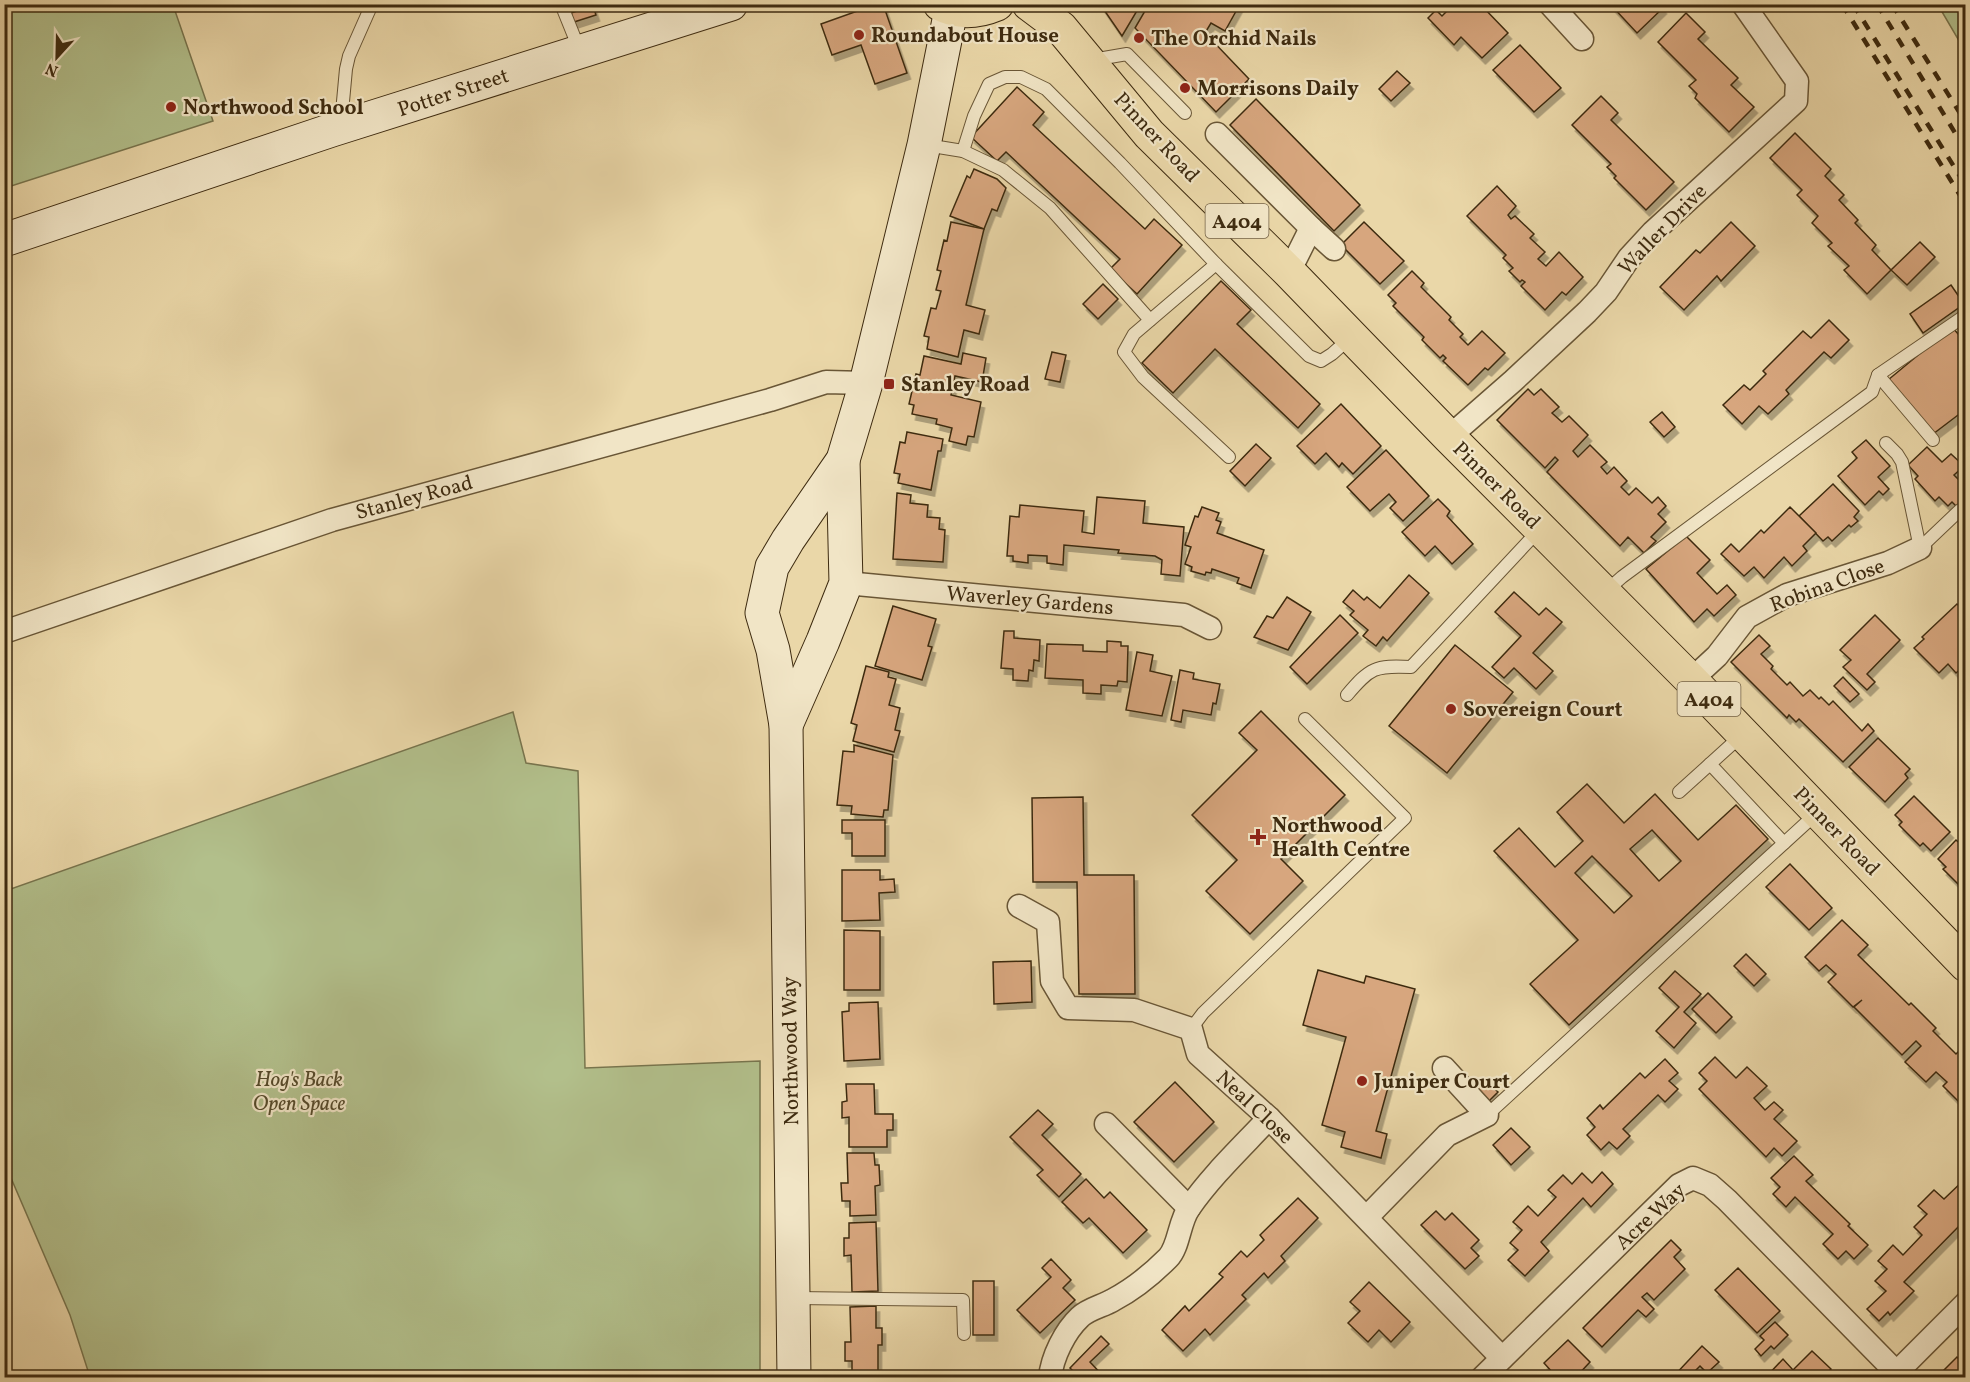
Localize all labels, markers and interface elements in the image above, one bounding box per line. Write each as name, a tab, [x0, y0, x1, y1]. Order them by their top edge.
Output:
place label: Roundabout House	[871, 22, 1059, 51]
place label: The Orchid Nails	[1151, 25, 1317, 54]
north arrow	[27, 27, 87, 87]
marker: Roundabout House	[852, 28, 866, 42]
marker: The Orchid Nails	[1132, 31, 1146, 45]
text: N	[42, 57, 62, 81]
street label: Potter Street	[394, 62, 513, 125]
place label: Morrisons Daily	[1197, 75, 1359, 104]
marker: Morrisons Daily	[1178, 81, 1192, 95]
street label: Pinner Road	[1106, 86, 1205, 190]
place label: Northwood School	[183, 94, 364, 123]
marker: Northwood School	[164, 100, 178, 114]
street label: Waller Drive	[1612, 178, 1714, 282]
road number: A404	[1206, 204, 1268, 238]
place label: Stanley Road	[901, 371, 1030, 400]
marker: Stanley Road	[882, 377, 896, 391]
street label: Pinner Road	[1445, 436, 1546, 537]
street label: Stanley Road	[353, 469, 476, 528]
street label: Robina Close	[1766, 552, 1889, 621]
street label: Waverley Gardens	[945, 580, 1115, 623]
road number: A404	[1678, 682, 1740, 716]
place label: Sovereign Court	[1463, 696, 1623, 725]
marker: Sovereign Court	[1444, 702, 1458, 716]
street label: Pinner Road	[1786, 781, 1886, 883]
place label: Northwood Health Centre	[1272, 812, 1410, 865]
marker: Northwood Health Centre	[1249, 828, 1267, 846]
street label: Northwood Way	[776, 976, 807, 1126]
street label: Neal Close	[1209, 1065, 1299, 1152]
park label: Hog's Back Open Space	[253, 1066, 346, 1119]
place label: Juniper Court	[1373, 1068, 1510, 1097]
marker: Juniper Court	[1355, 1074, 1369, 1088]
street label: Acre Way	[1609, 1176, 1693, 1257]

